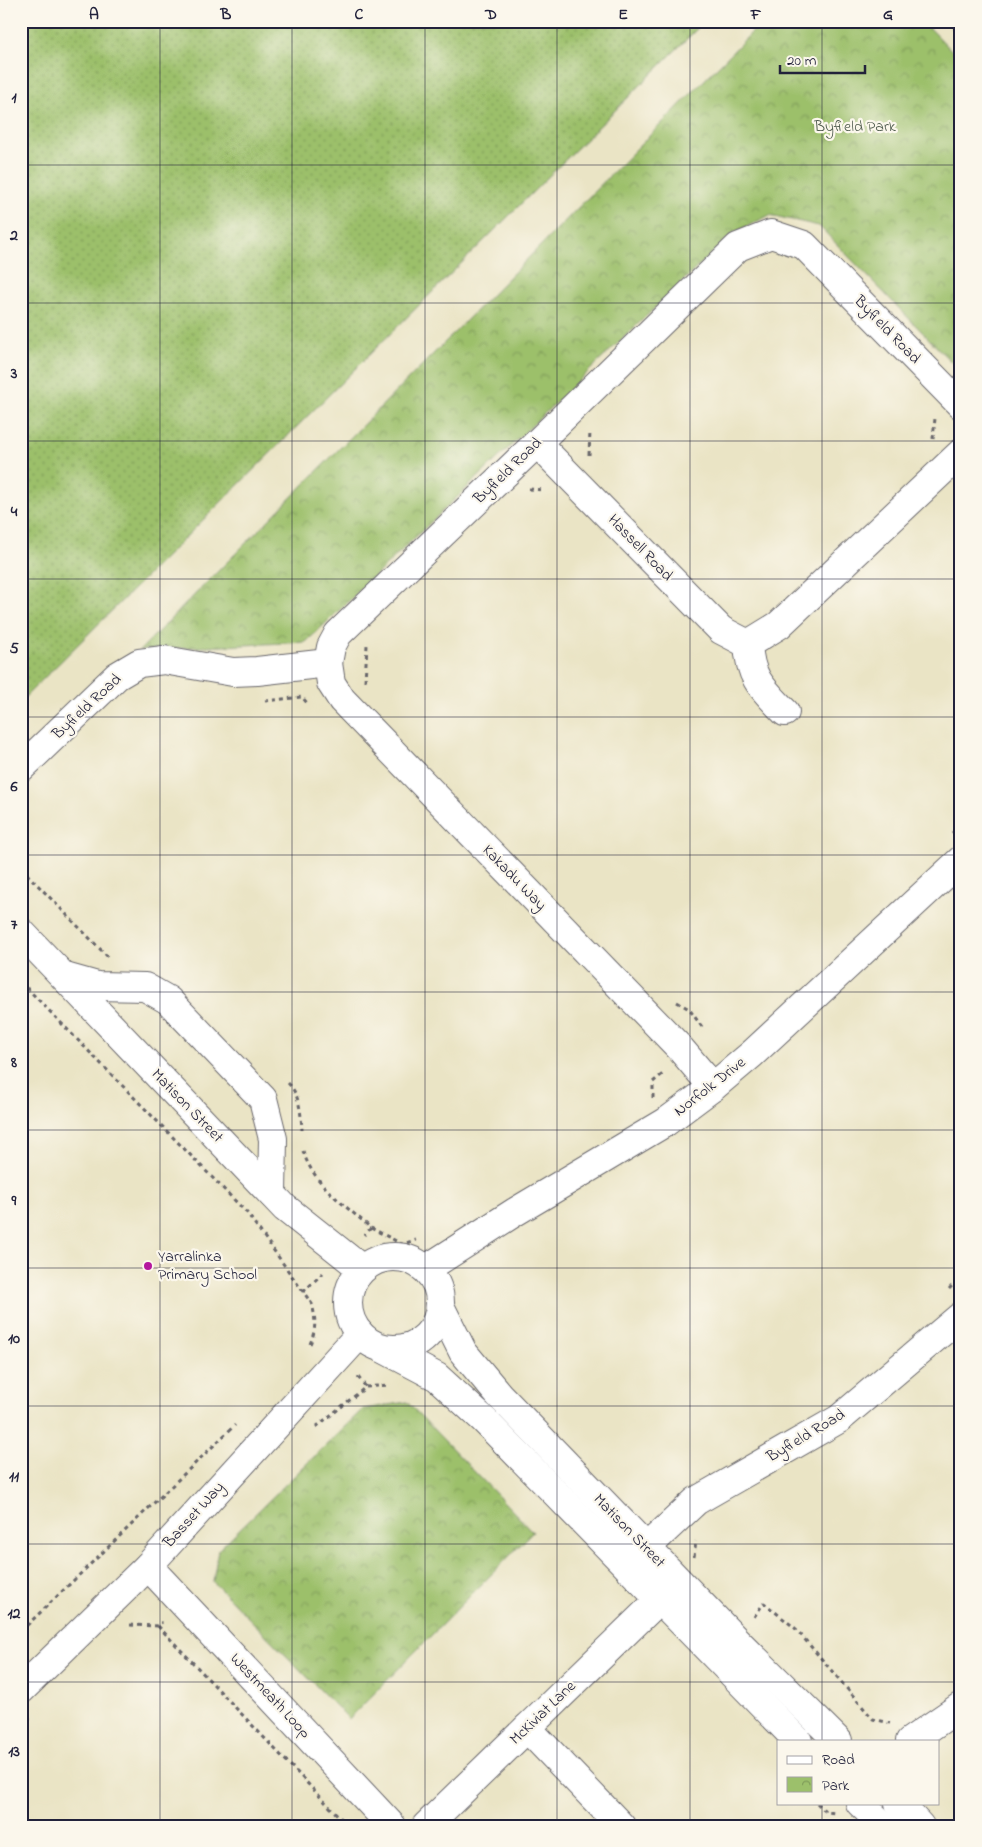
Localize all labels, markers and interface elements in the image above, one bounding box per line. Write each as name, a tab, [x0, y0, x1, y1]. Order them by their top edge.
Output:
text: A	[89, 3, 99, 27]
text: B	[220, 3, 232, 27]
text: C	[355, 3, 364, 27]
text: D	[484, 3, 497, 27]
text: E	[618, 3, 628, 27]
text: F	[750, 3, 762, 27]
text: G	[883, 3, 893, 27]
scale bar	[780, 42, 864, 74]
text: 20 m	[787, 50, 817, 72]
text: 1	[11, 86, 17, 110]
park label: Byfield Park	[813, 115, 897, 139]
text: 2	[9, 224, 18, 248]
street label: Byfield Road	[847, 289, 926, 370]
text: 3	[10, 362, 18, 386]
street label: Byfield Road	[467, 432, 548, 511]
text: 4	[10, 500, 18, 524]
street label: Hassell Road	[602, 509, 678, 587]
text: 5	[9, 637, 19, 661]
street label: Byfield Road	[46, 668, 127, 746]
text: 6	[9, 775, 18, 799]
street label: Kakadu Way	[476, 839, 552, 917]
text: 7	[11, 913, 18, 937]
text: 8	[10, 1051, 17, 1075]
street label: Norfolk Drive	[669, 1051, 752, 1123]
street label: Matison Street	[145, 1063, 229, 1149]
text: 9	[11, 1189, 17, 1213]
place label: Yarralinka Primary School	[158, 1245, 257, 1287]
marker: Yarralinka Primary School	[142, 1260, 154, 1272]
text: 10	[8, 1327, 20, 1351]
street label: Byfield Road	[761, 1403, 850, 1469]
text: 11	[9, 1465, 20, 1489]
street label: Basset Way	[157, 1476, 230, 1554]
street label: Matison Street	[587, 1488, 671, 1574]
text: 12	[7, 1602, 21, 1626]
street label: Westmeath Loop	[224, 1648, 316, 1744]
street label: McKiviat Lane	[504, 1675, 582, 1751]
text: 13	[8, 1740, 20, 1764]
legend	[777, 1740, 940, 1804]
text: Road	[822, 1749, 855, 1771]
text: Park	[822, 1775, 850, 1797]

